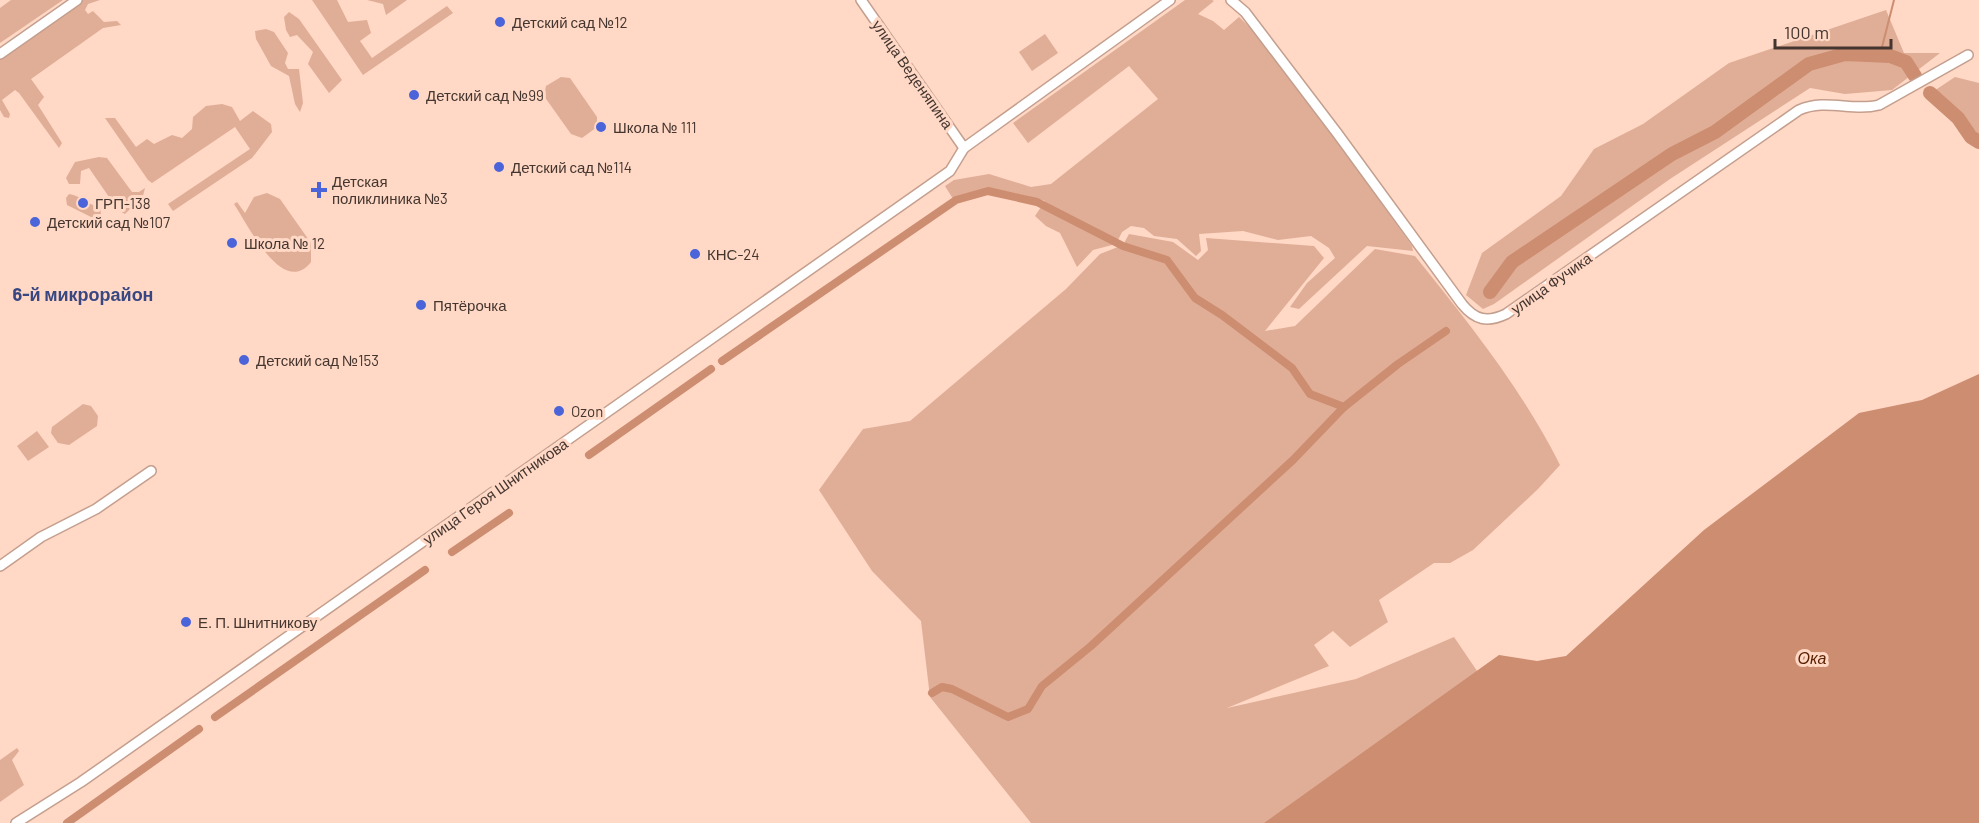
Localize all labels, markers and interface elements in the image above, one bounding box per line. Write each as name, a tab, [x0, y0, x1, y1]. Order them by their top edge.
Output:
scale bar	[1775, 12, 1890, 50]
place label: Детский сад №12	[512, 13, 628, 31]
marker: Детский сад №12	[493, 15, 507, 29]
street label: улица Веденяпина	[869, 16, 958, 132]
text: 100 m	[1784, 21, 1829, 43]
place label: Детский сад №99	[426, 86, 544, 104]
marker: Детский сад №99	[407, 88, 421, 102]
place label: Школа № 111	[613, 118, 697, 136]
marker: Школа № 111	[594, 120, 608, 134]
place label: Детский сад №114	[511, 158, 632, 176]
marker: Детский сад №114	[492, 160, 506, 174]
place label: Детская поликлиника №3	[332, 172, 448, 207]
marker: Детская поликлиника №3	[310, 181, 328, 199]
place label: ГРП-138	[95, 194, 151, 212]
marker: ГРП-138	[76, 196, 90, 210]
place label: Детский сад №107	[47, 213, 170, 231]
marker: Детский сад №107	[28, 215, 42, 229]
place label: Школа № 12	[244, 234, 325, 252]
marker: Школа № 12	[225, 236, 239, 250]
place label: КНС-24	[707, 245, 760, 263]
marker: КНС-24	[688, 247, 702, 261]
street label: улица Фучика	[1507, 248, 1595, 317]
district label: 6-й микрорайон	[12, 283, 154, 305]
place label: Пятёрочка	[433, 296, 507, 314]
marker: Пятёрочка	[414, 298, 428, 312]
place label: Детский сад №153	[256, 351, 379, 369]
marker: Детский сад №153	[237, 353, 251, 367]
place label: Ozon	[571, 402, 603, 420]
marker: Ozon	[552, 404, 566, 418]
street label: улица Героя Шнитникова	[419, 434, 571, 548]
place label: Е. П. Шнитникову	[198, 613, 318, 631]
marker: Е. П. Шнитникову	[179, 615, 193, 629]
water label: Ока	[1798, 648, 1827, 667]

